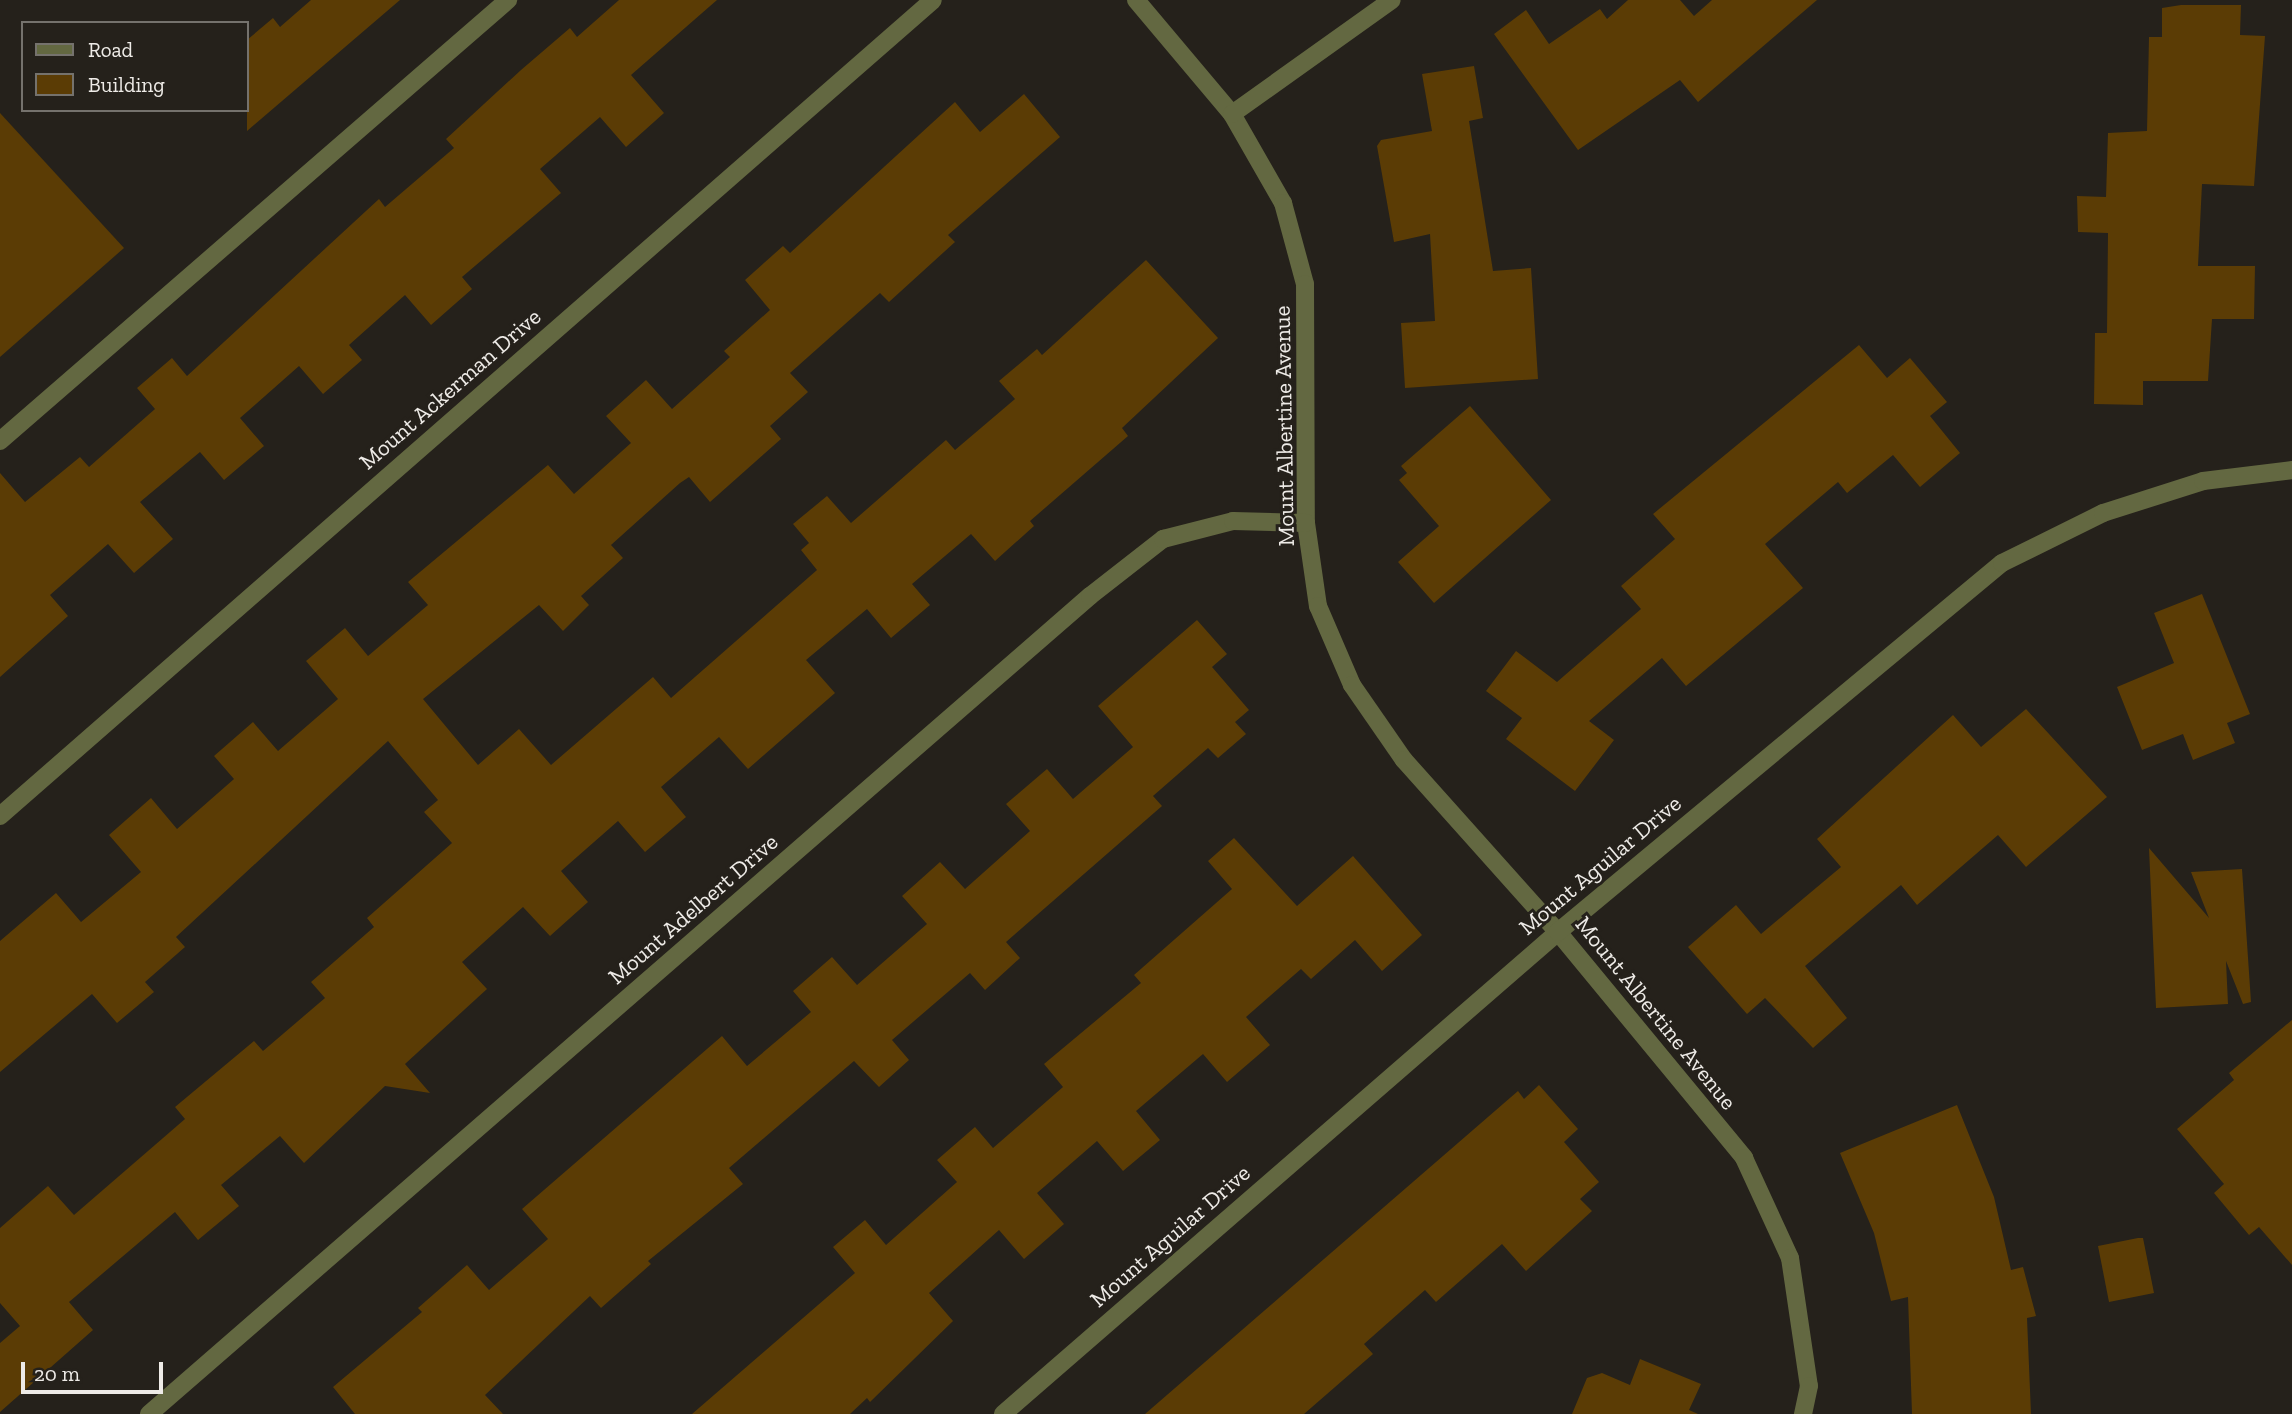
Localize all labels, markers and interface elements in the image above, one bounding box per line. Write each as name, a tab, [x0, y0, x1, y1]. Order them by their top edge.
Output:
legend	[21, 21, 248, 112]
text: Road	[88, 37, 133, 62]
text: Building	[88, 72, 165, 97]
street label: Mount Ackerman Drive	[353, 302, 547, 476]
street label: Mount Albertine Avenue	[1268, 305, 1300, 547]
street label: Mount Aguilar Drive	[1513, 789, 1687, 941]
street label: Mount Adelbert Drive	[602, 828, 784, 990]
street label: Mount Albertine Avenue	[1569, 910, 1743, 1116]
street label: Mount Aguilar Drive	[1084, 1159, 1256, 1313]
scale bar	[24, 1348, 166, 1392]
text: 20 m	[34, 1361, 80, 1386]

